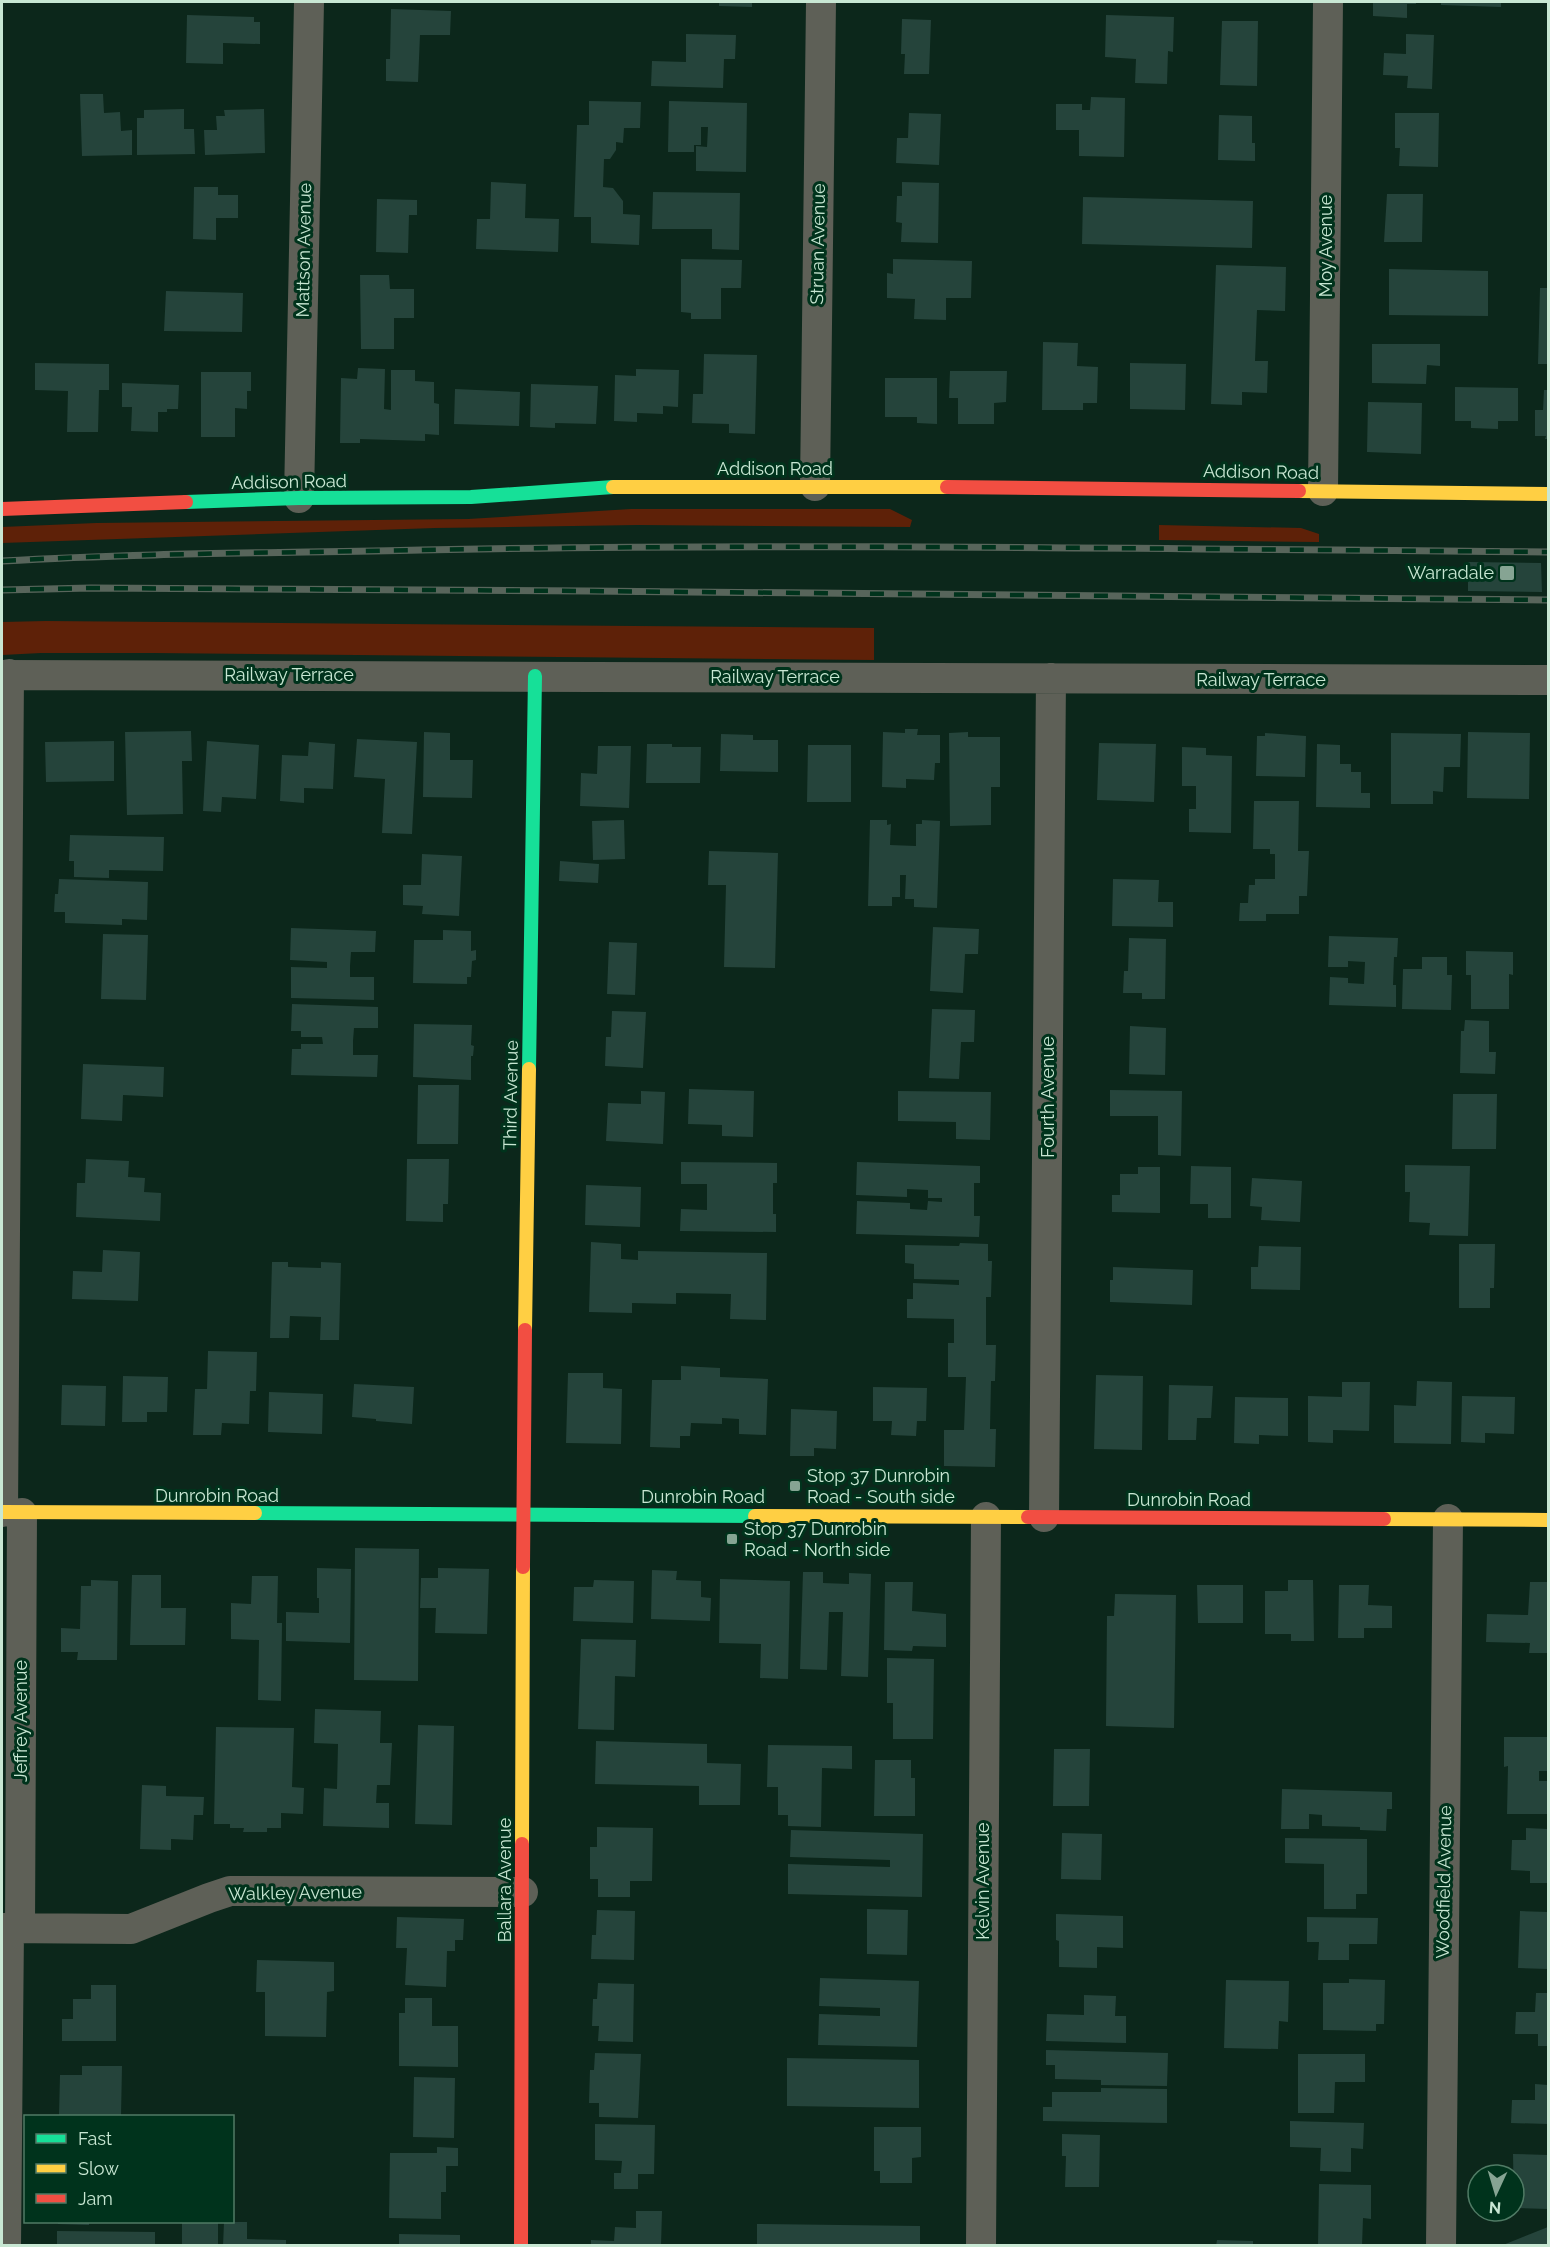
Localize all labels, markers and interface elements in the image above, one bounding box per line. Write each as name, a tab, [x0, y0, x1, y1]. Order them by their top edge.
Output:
street label: Mattson Avenue	[292, 182, 315, 317]
street label: Struan Avenue	[806, 183, 829, 305]
street label: Moy Avenue	[1315, 194, 1336, 297]
street label: Addison Road	[717, 458, 833, 479]
street label: Addison Road	[1203, 460, 1319, 483]
street label: Addison Road	[231, 470, 347, 493]
place label: Warradale	[1407, 562, 1494, 583]
marker: Warradale	[1498, 564, 1516, 582]
street label: Railway Terrace	[224, 664, 354, 685]
street label: Railway Terrace	[710, 666, 840, 687]
street label: Railway Terrace	[1196, 669, 1326, 690]
street label: Fourth Avenue	[1037, 1036, 1058, 1158]
street label: Third Avenue	[499, 1039, 522, 1150]
place label: Stop 37 Dunrobin Road - South side	[807, 1465, 955, 1507]
marker: Stop 37 Dunrobin Road - South side	[788, 1479, 802, 1493]
street label: Dunrobin Road	[155, 1485, 279, 1506]
street label: Dunrobin Road	[641, 1486, 765, 1507]
street label: Dunrobin Road	[1127, 1489, 1251, 1510]
place label: Stop 37 Dunrobin Road - North side	[744, 1518, 891, 1560]
marker: Stop 37 Dunrobin Road - North side	[725, 1532, 739, 1546]
street label: Jeffrey Avenue	[10, 1659, 31, 1782]
street label: Woodfield Avenue	[1432, 1805, 1455, 1959]
street label: Ballara Avenue	[494, 1817, 515, 1942]
street label: Kelvin Avenue	[972, 1822, 993, 1940]
street label: Walkley Avenue	[228, 1881, 362, 1904]
legend	[24, 2115, 234, 2223]
text: Fast	[78, 2128, 112, 2149]
text: Slow	[78, 2158, 119, 2179]
north arrow	[1466, 2163, 1526, 2223]
text: Jam	[78, 2188, 113, 2209]
text: N	[1488, 2198, 1502, 2217]

